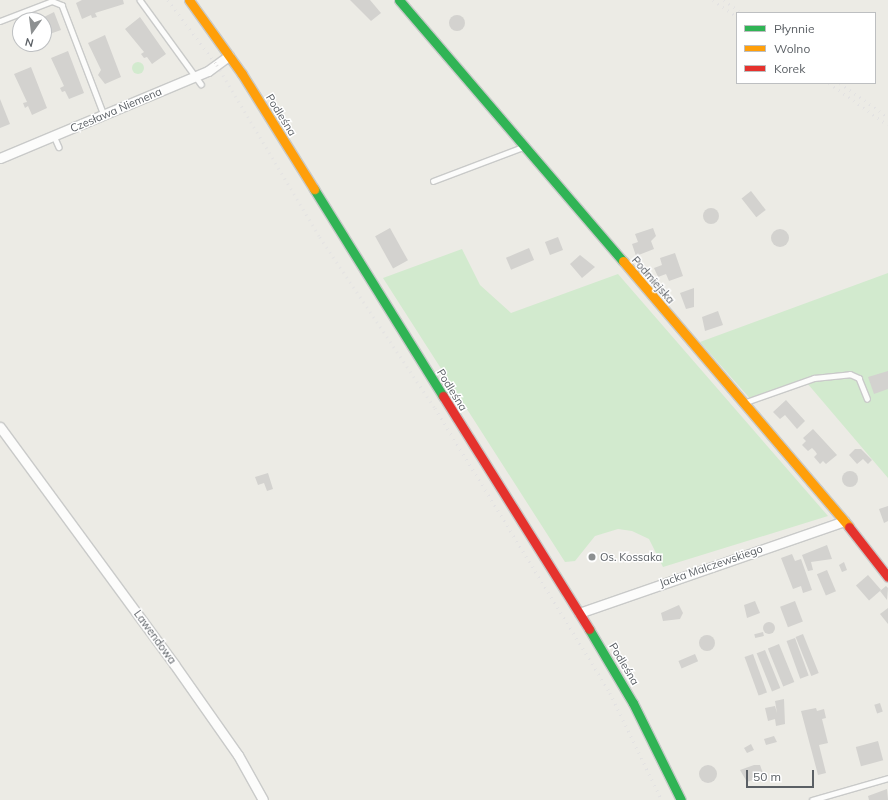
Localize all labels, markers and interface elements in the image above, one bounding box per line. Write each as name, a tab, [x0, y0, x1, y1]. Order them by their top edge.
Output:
north arrow	[12, 12, 52, 52]
legend	[736, 12, 876, 84]
text: Płynnie	[774, 21, 815, 36]
text: N	[24, 35, 35, 50]
text: Wolno	[774, 41, 810, 56]
text: Korek	[774, 61, 805, 76]
street label: Czesława Niemena	[68, 85, 164, 135]
street label: Podleśna	[263, 92, 299, 138]
street label: Podmiejska	[629, 254, 677, 306]
street label: Podleśna	[434, 367, 470, 413]
street label: Jacka Malczewskiego	[658, 542, 764, 590]
place label: Os. Kossaka	[600, 550, 662, 564]
marker: Os. Kossaka	[587, 552, 597, 562]
street label: Lawendowa	[131, 608, 179, 666]
street label: Podleśna	[606, 641, 642, 687]
scale bar	[748, 762, 816, 788]
text: 50 m	[753, 769, 781, 784]

